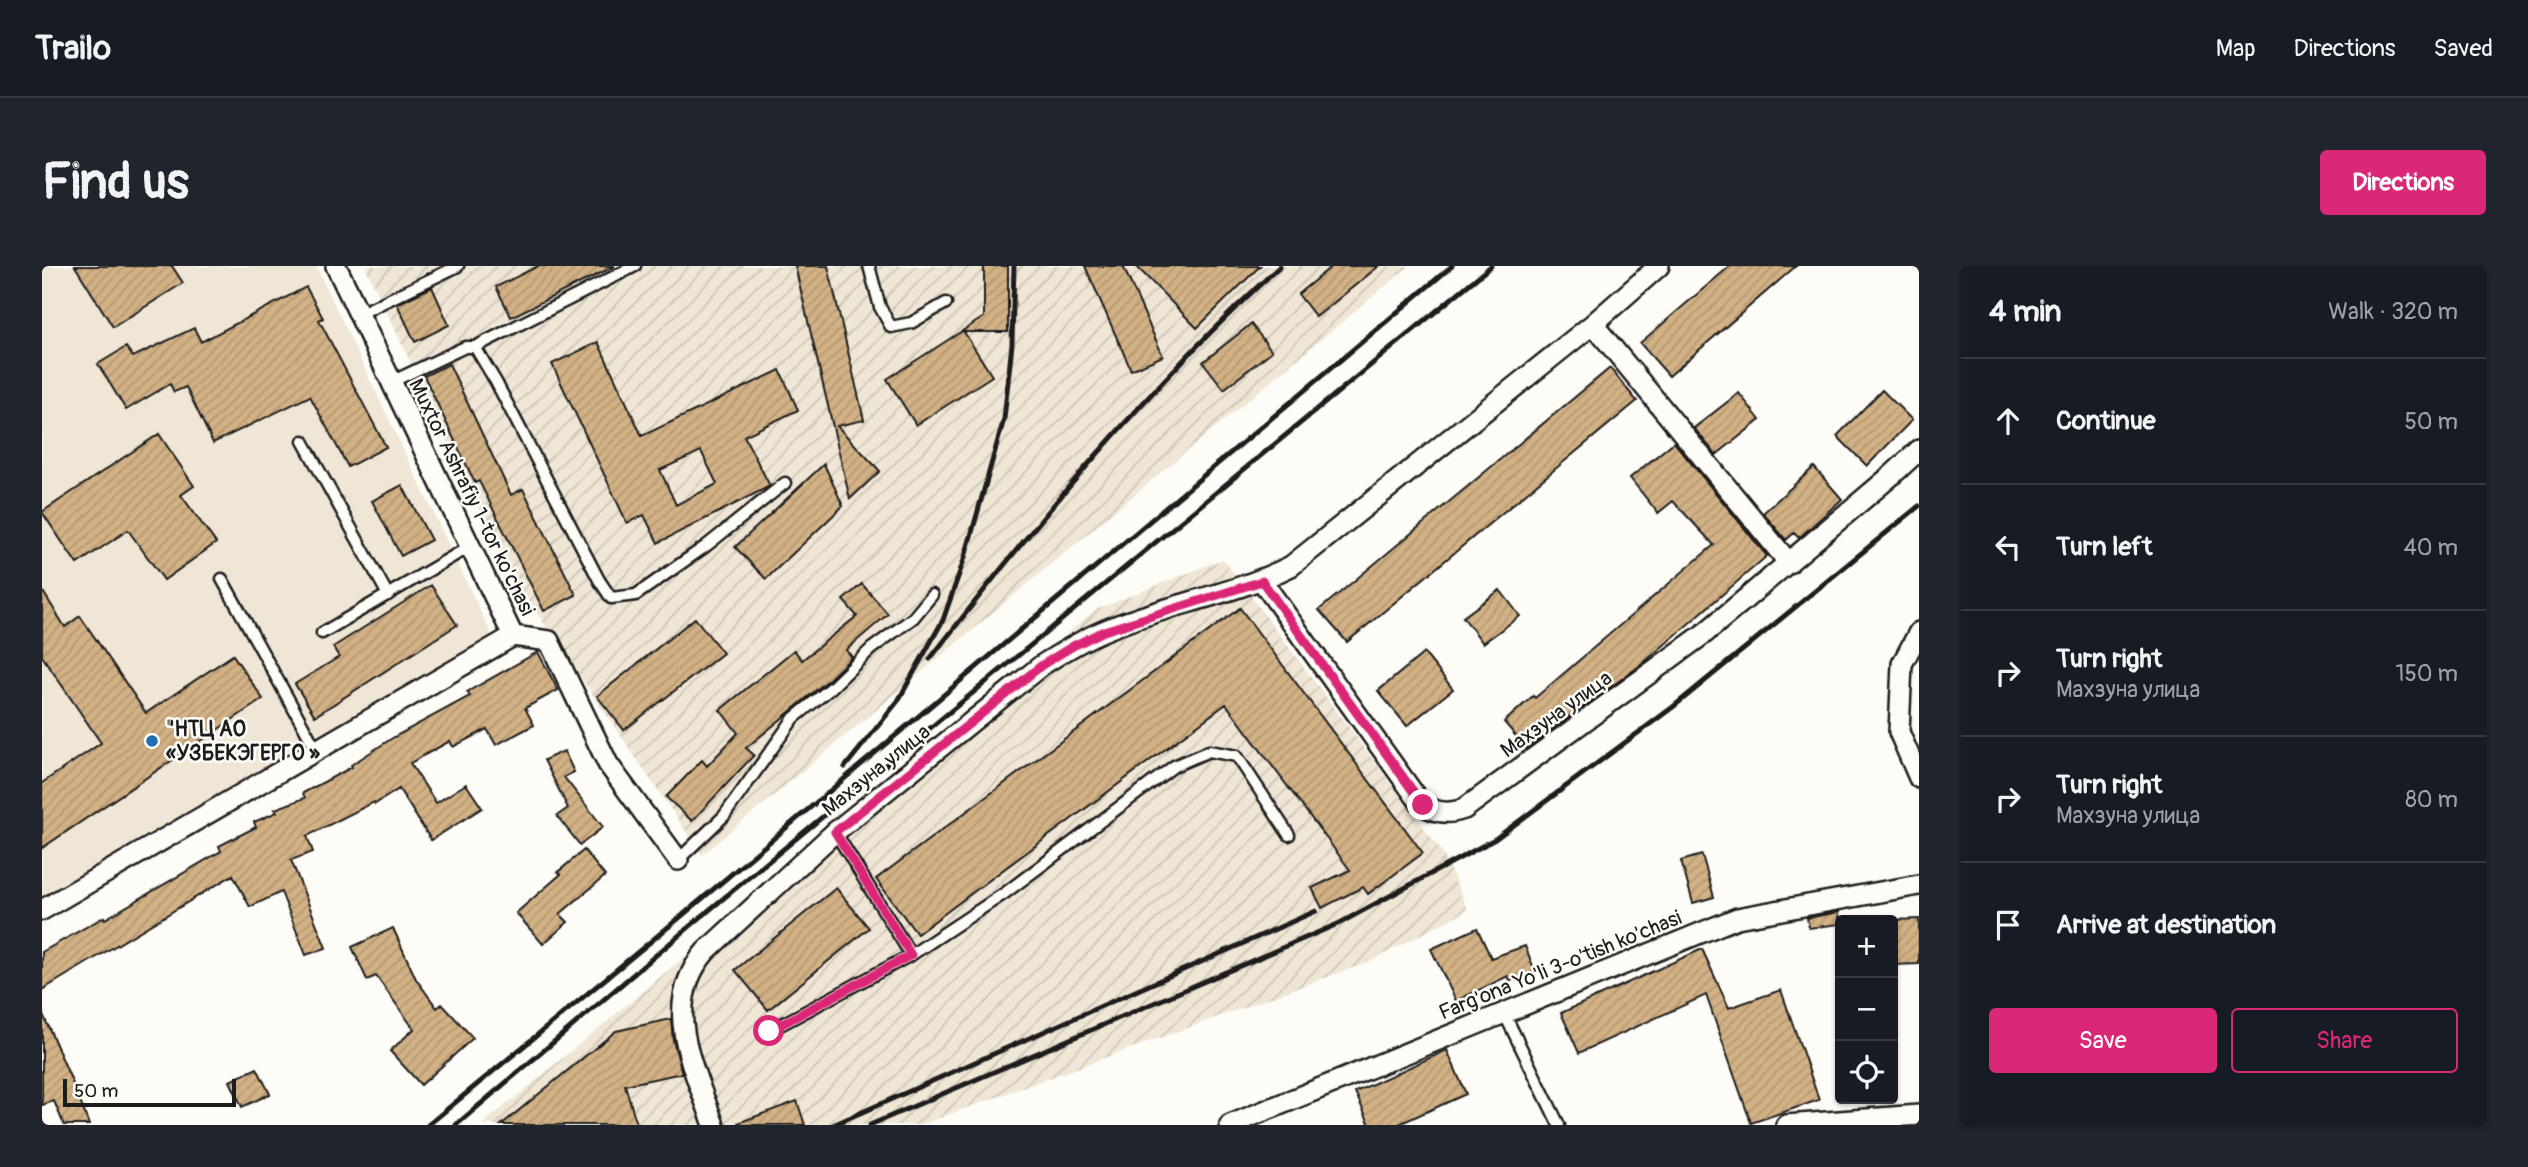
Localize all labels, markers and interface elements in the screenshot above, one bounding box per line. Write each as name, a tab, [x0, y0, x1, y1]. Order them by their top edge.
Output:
text: Trailo	[35, 28, 111, 69]
text: Map	[2216, 34, 2256, 63]
text: Directions	[2294, 34, 2395, 63]
text: Saved	[2433, 34, 2493, 63]
button: Directions	[2320, 150, 2486, 215]
text: Find us	[42, 152, 189, 213]
text: 4 min	[1989, 293, 2062, 330]
text: Walk · 320 m	[2328, 297, 2458, 326]
street label: Muxtor Ashrafiy 1-tor ko'chasi	[402, 374, 541, 620]
icon: ahead	[1989, 402, 2027, 440]
text: Continue	[2056, 405, 2156, 437]
text: 50 m	[2404, 407, 2458, 436]
icon: left	[1989, 528, 2027, 566]
text: Turn left	[2056, 531, 2152, 563]
text: 40 m	[2404, 533, 2458, 562]
text: Turn right	[2056, 643, 2162, 675]
icon: right	[1989, 654, 2027, 692]
text: 150 m	[2395, 659, 2458, 688]
street label: Махзуна улица	[1495, 665, 1617, 764]
text: Махзуна улица	[2056, 675, 2200, 704]
place label: "НТЦ АО «УЗБЕКЭГЕРГО »	[166, 716, 320, 767]
street label: Махзуна улица	[817, 718, 936, 822]
marker: "НТЦ АО «УЗБЕКЭГЕРГО »	[144, 733, 160, 749]
text: Turn right	[2056, 769, 2162, 801]
icon: right	[1989, 780, 2027, 818]
text: 80 m	[2405, 785, 2458, 814]
route end	[1407, 789, 1438, 820]
text: Махзуна улица	[2056, 801, 2200, 830]
street label: Farg'ona Yo'li 3-o'tish ko'chasi	[1435, 904, 1686, 1027]
icon: arrive	[1989, 906, 2027, 944]
text: Arrive at destination	[2056, 909, 2276, 941]
map controls	[1835, 915, 1898, 1104]
button: +	[1835, 915, 1898, 978]
button: −	[1835, 978, 1898, 1041]
button: Save	[1989, 1008, 2217, 1073]
button: Share	[2231, 1008, 2458, 1073]
route start	[753, 1015, 784, 1046]
button: locate	[1835, 1041, 1898, 1104]
scale bar	[63, 1076, 236, 1108]
text: 50 m	[74, 1079, 118, 1103]

